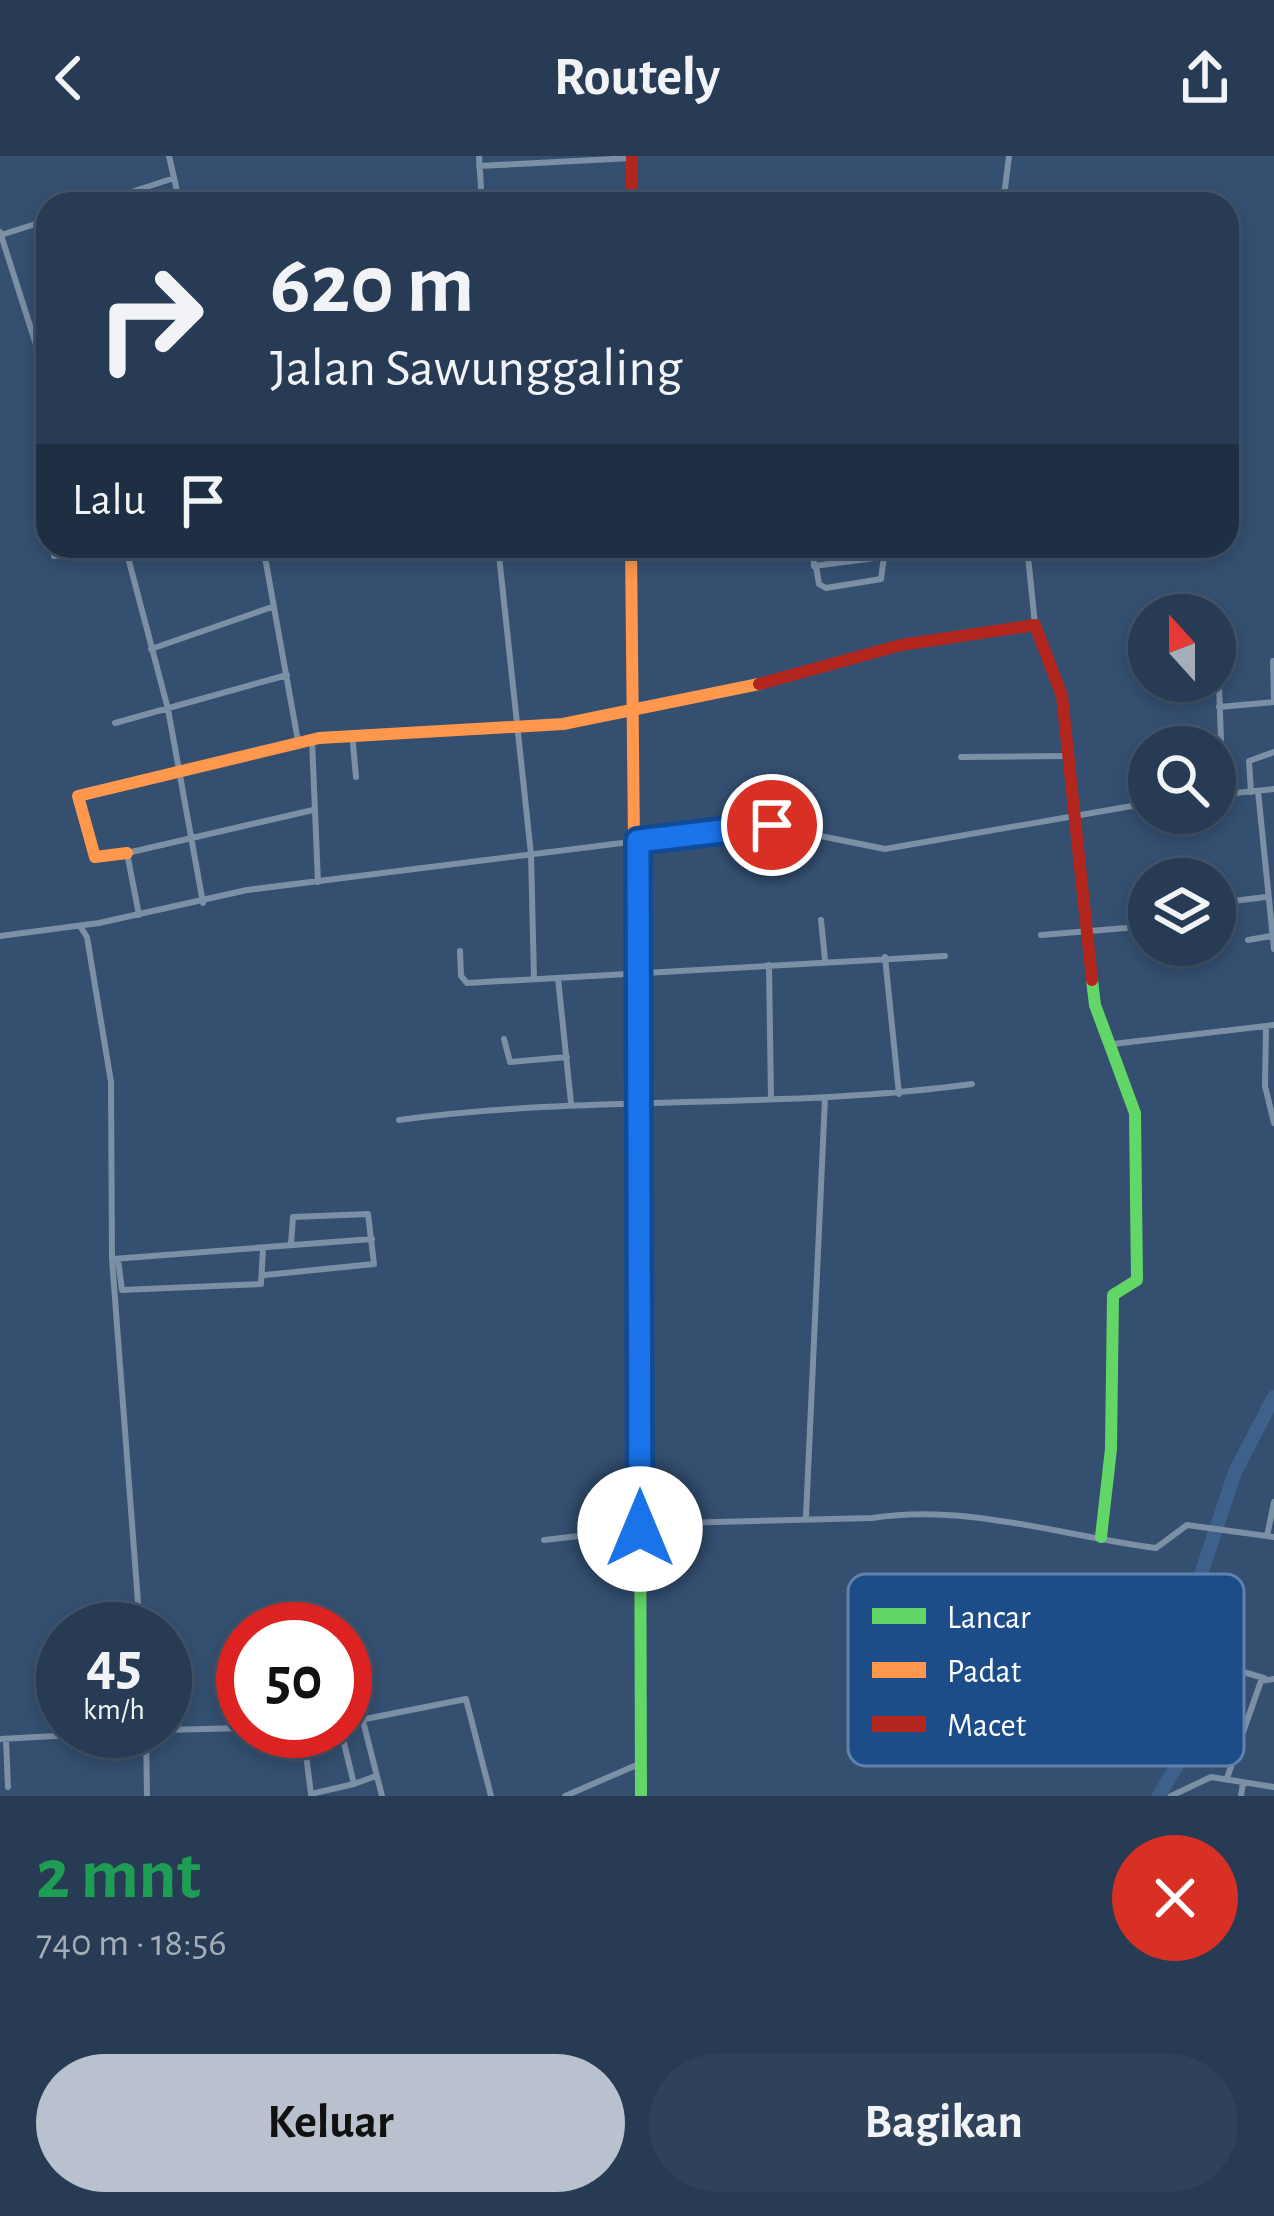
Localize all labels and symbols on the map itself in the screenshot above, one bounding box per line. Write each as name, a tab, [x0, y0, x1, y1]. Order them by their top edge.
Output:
north arrow	[1128, 594, 1236, 702]
pin	[721, 774, 823, 876]
position arrow	[577, 1466, 703, 1592]
legend	[848, 1574, 1244, 1766]
speed limit sign: 50	[216, 1602, 372, 1758]
text: Lancar	[947, 1602, 1031, 1635]
text: Padat	[947, 1656, 1022, 1689]
text: Macet	[947, 1710, 1027, 1743]

